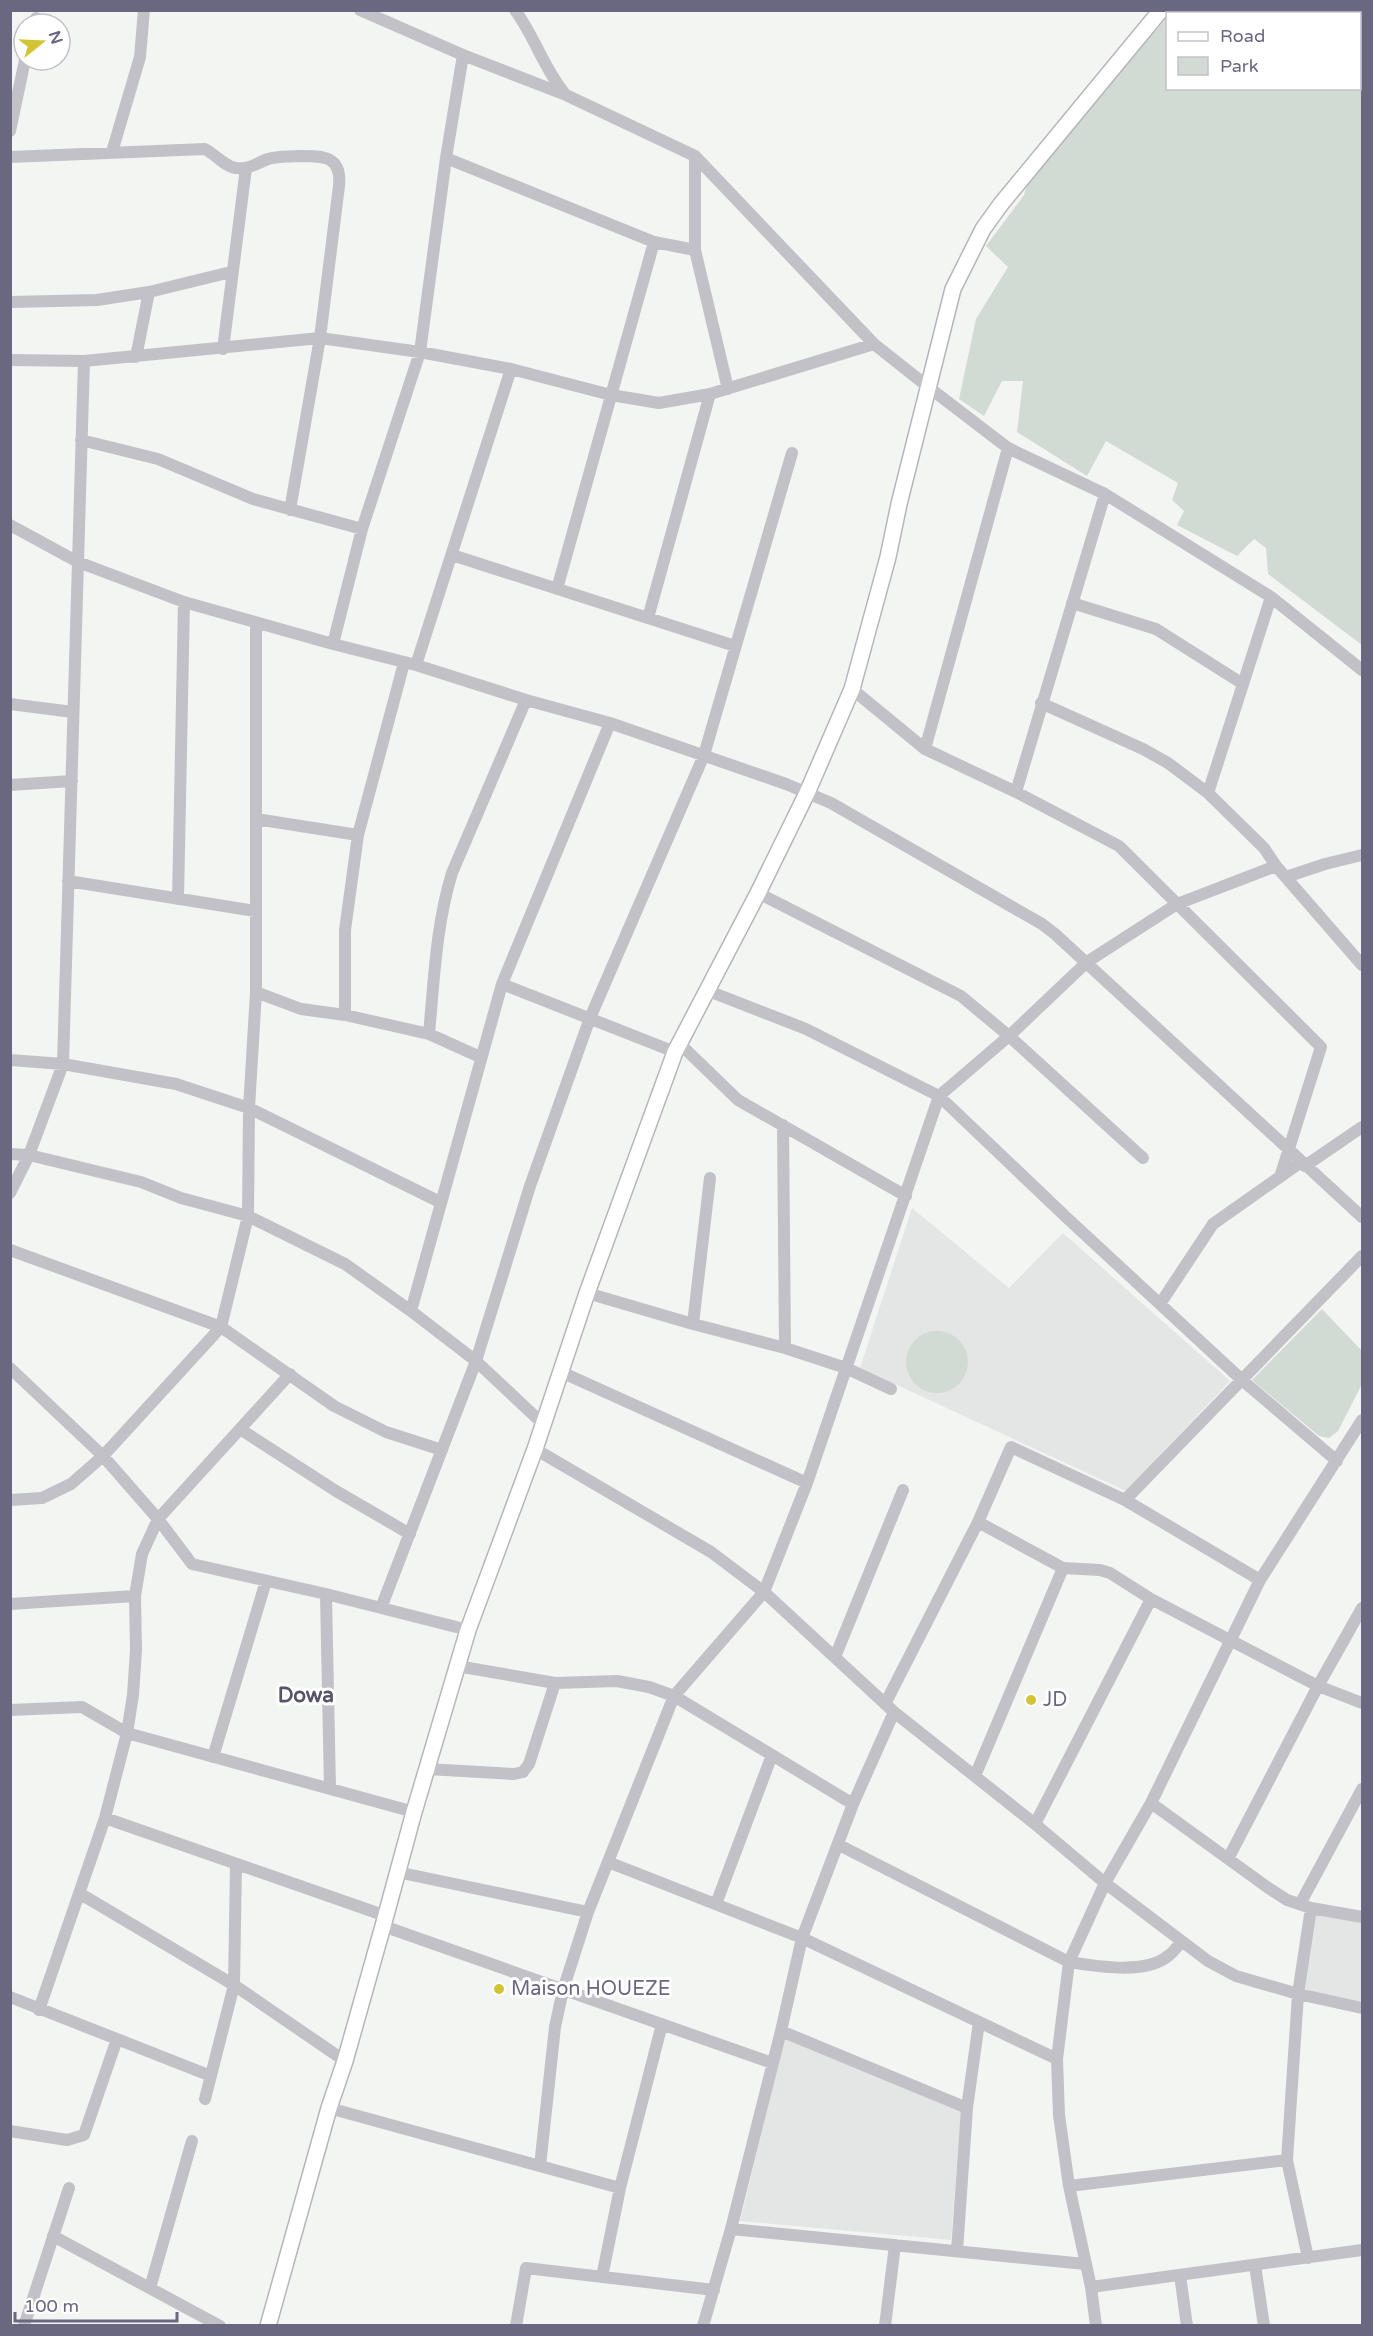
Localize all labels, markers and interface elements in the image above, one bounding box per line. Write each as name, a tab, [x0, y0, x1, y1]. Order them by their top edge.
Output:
north arrow	[12, 12, 72, 72]
legend	[1166, 12, 1361, 90]
text: Road	[1220, 25, 1265, 47]
text: N	[44, 28, 67, 47]
text: Park	[1220, 55, 1259, 77]
district label: Dowa	[278, 1683, 334, 1708]
place label: JD	[1043, 1688, 1067, 1712]
marker: JD	[1024, 1693, 1038, 1707]
place label: Maison HOUEZE	[511, 1977, 670, 2001]
marker: Maison HOUEZE	[492, 1982, 506, 1996]
scale bar	[15, 2285, 177, 2323]
text: 100 m	[24, 2295, 79, 2317]

